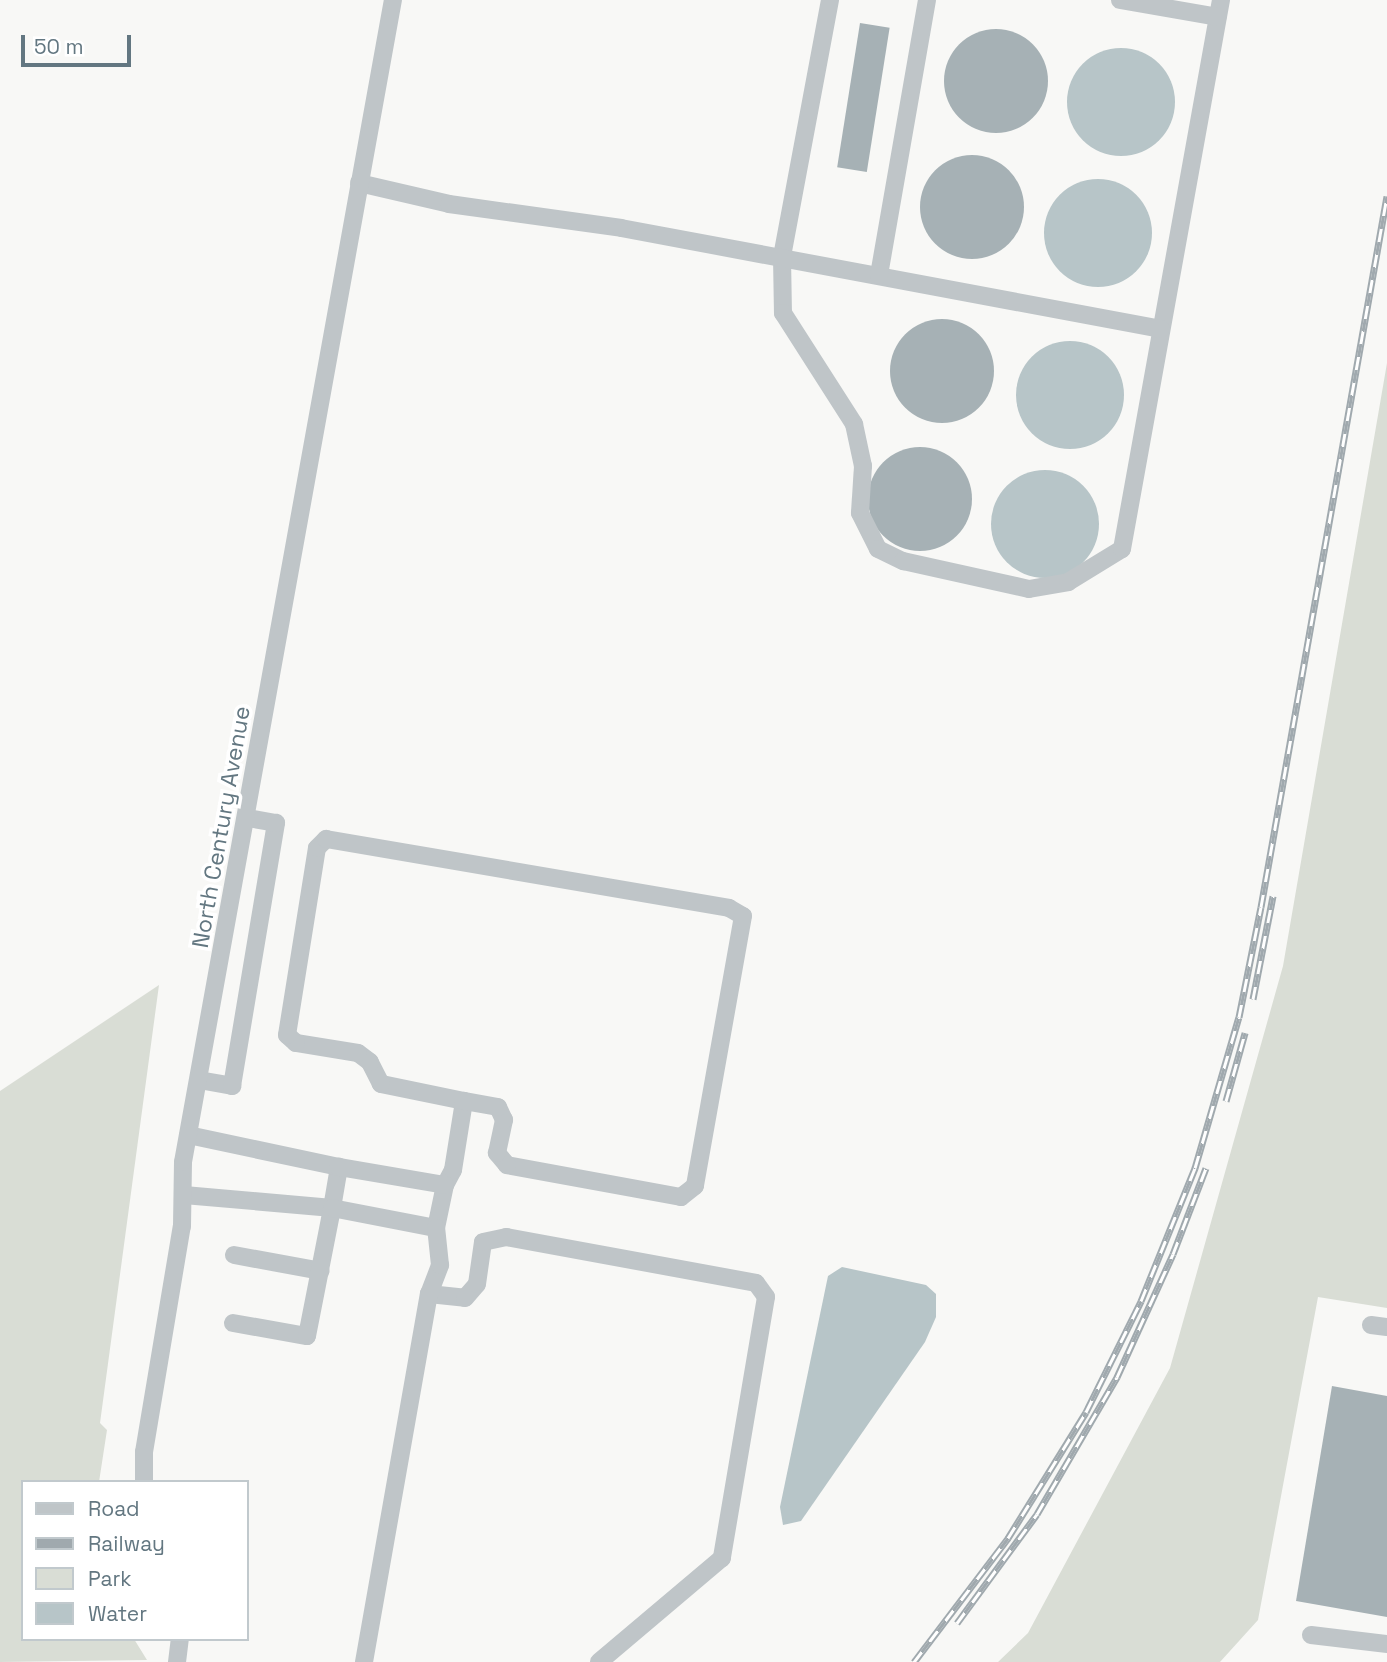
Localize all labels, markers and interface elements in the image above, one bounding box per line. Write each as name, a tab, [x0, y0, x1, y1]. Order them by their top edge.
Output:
scale bar	[24, 21, 135, 65]
text: 50 m	[34, 33, 84, 60]
street label: North Century Avenue	[186, 704, 256, 950]
legend	[21, 1480, 248, 1641]
text: Road	[88, 1495, 140, 1522]
text: Railway	[88, 1530, 165, 1557]
text: Park	[88, 1565, 132, 1592]
text: Water	[88, 1600, 147, 1627]

